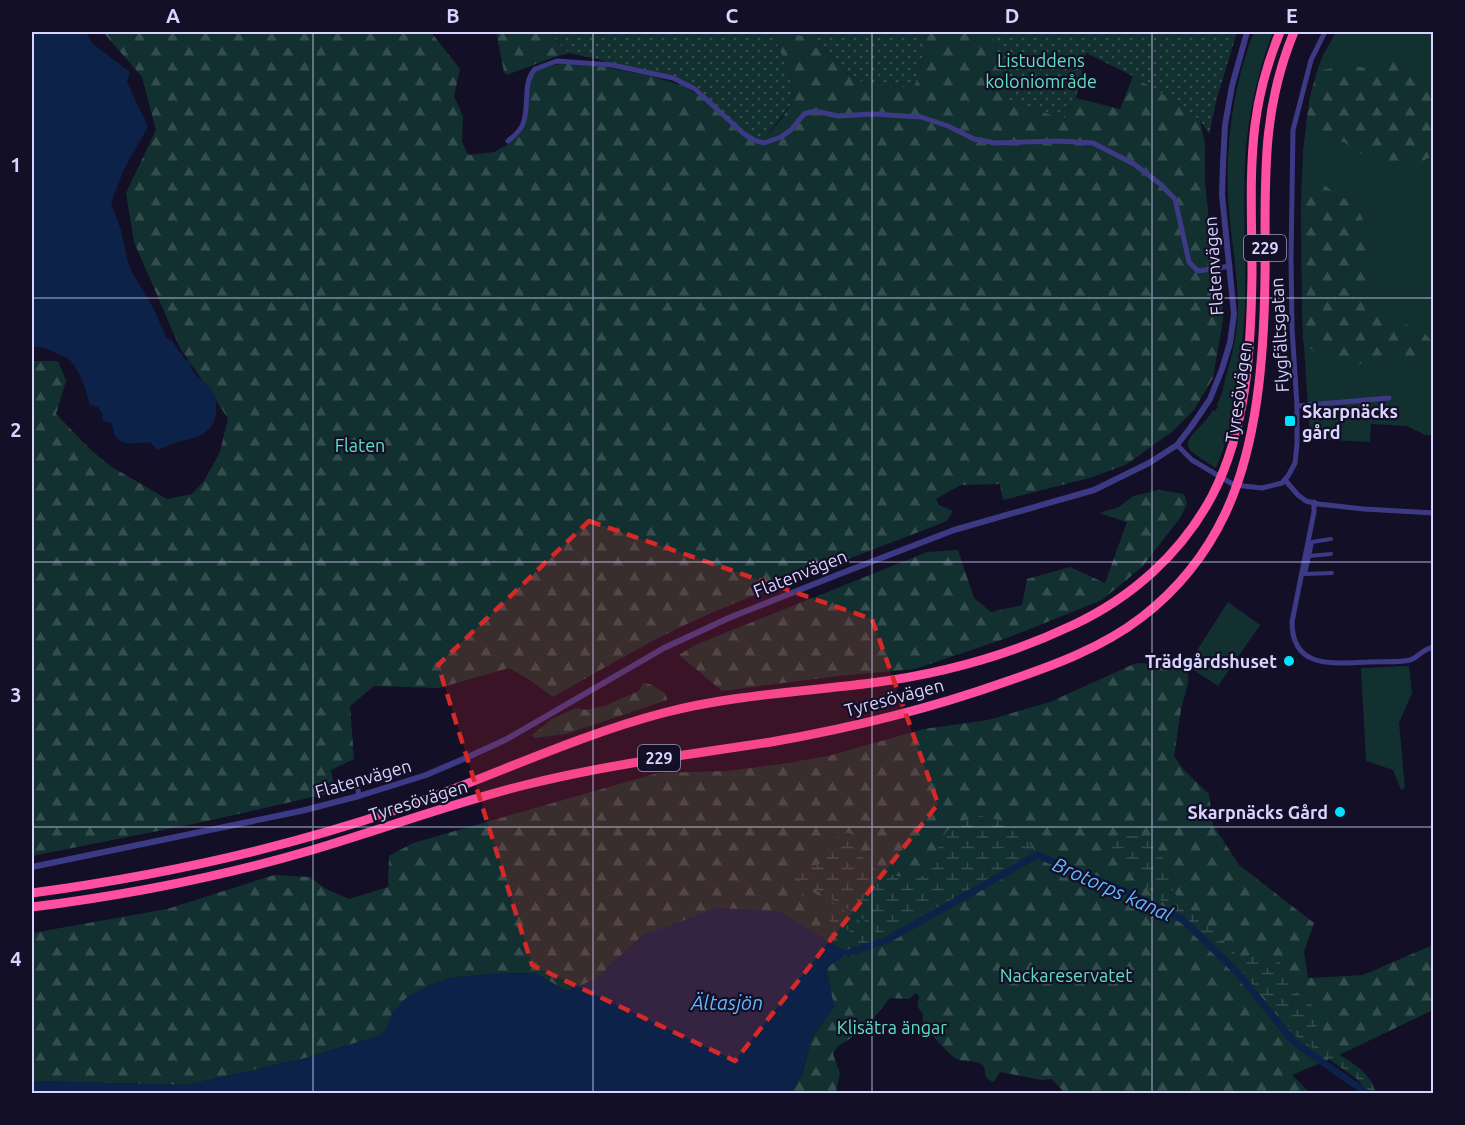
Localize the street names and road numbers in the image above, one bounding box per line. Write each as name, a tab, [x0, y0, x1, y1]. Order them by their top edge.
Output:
street label: Flatenvägen	[1200, 216, 1226, 316]
road number: 229	[1244, 235, 1286, 261]
street label: Flygfältsgatan	[1266, 277, 1292, 393]
street label: Tyresövägen	[1221, 340, 1255, 444]
street label: Flatenvägen	[750, 545, 850, 601]
street label: Tyresövägen	[842, 674, 946, 720]
road number: 229	[638, 745, 680, 771]
street label: Flatenvägen	[313, 755, 413, 801]
street label: Tyresövägen	[366, 776, 470, 824]

